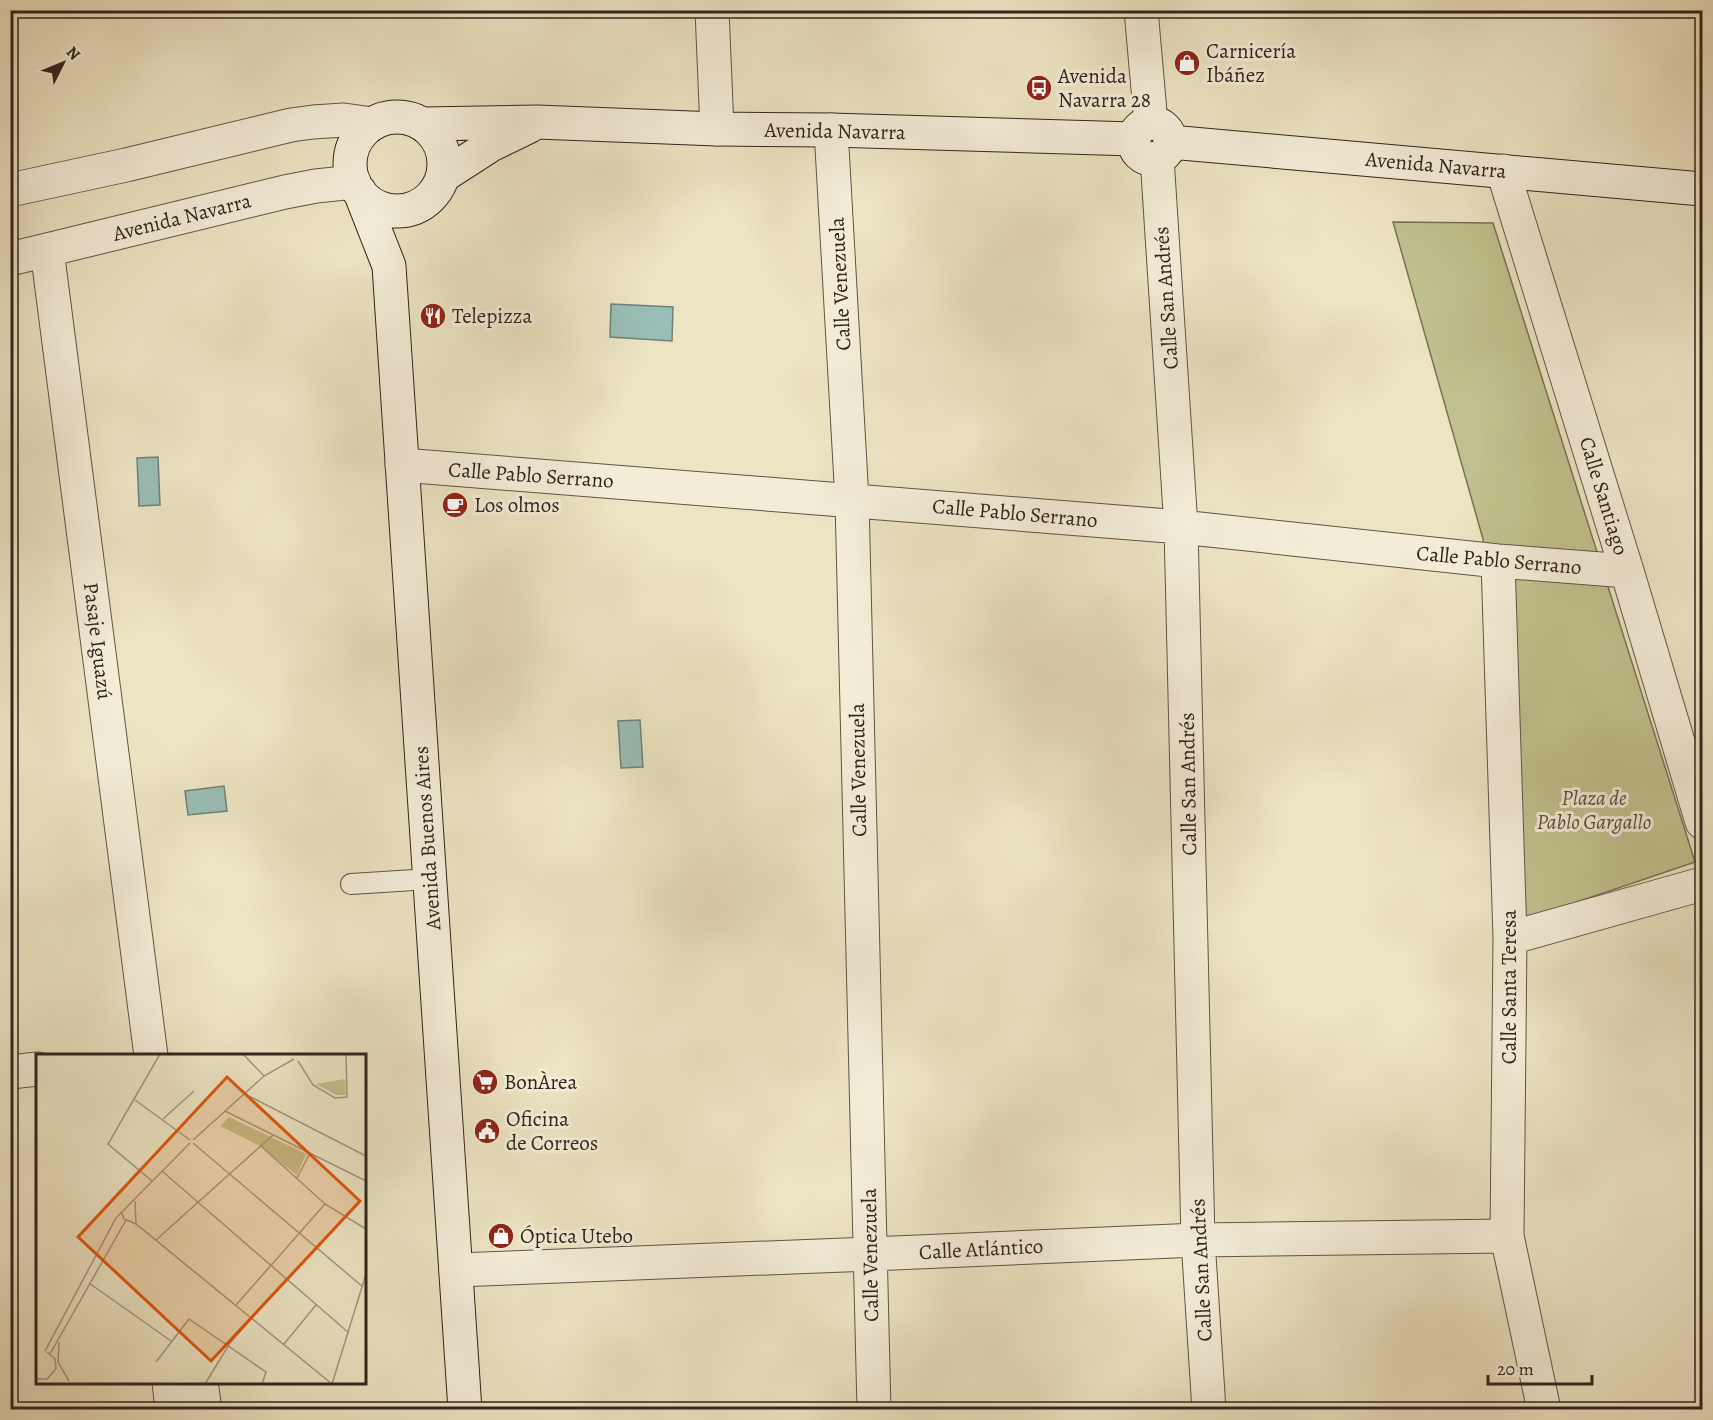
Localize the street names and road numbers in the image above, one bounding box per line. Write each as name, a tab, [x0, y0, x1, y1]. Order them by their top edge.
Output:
street label: Avenida Navarra	[763, 116, 906, 146]
street label: Avenida Navarra	[1363, 145, 1508, 185]
street label: Avenida Navarra	[109, 186, 254, 248]
street label: Calle Venezuela	[823, 216, 857, 351]
street label: Calle San Andrés	[1147, 226, 1185, 370]
street label: Calle Santiago	[1573, 433, 1635, 559]
street label: Calle Pablo Serrano	[447, 455, 615, 495]
street label: Calle Pablo Serrano	[931, 492, 1099, 534]
street label: Calle Pablo Serrano	[1415, 539, 1583, 581]
street label: Pasaje Iguazú	[77, 581, 119, 702]
street label: Calle Venezuela	[843, 703, 873, 837]
street label: Calle San Andrés	[1173, 712, 1203, 856]
street label: Avenida Buenos Aires	[407, 745, 447, 932]
street label: Calle Santa Teresa	[1495, 909, 1523, 1064]
street label: Calle Venezuela	[855, 1188, 885, 1322]
street label: Calle San Andrés	[1183, 1198, 1219, 1342]
street label: Calle Atlántico	[918, 1232, 1044, 1266]

